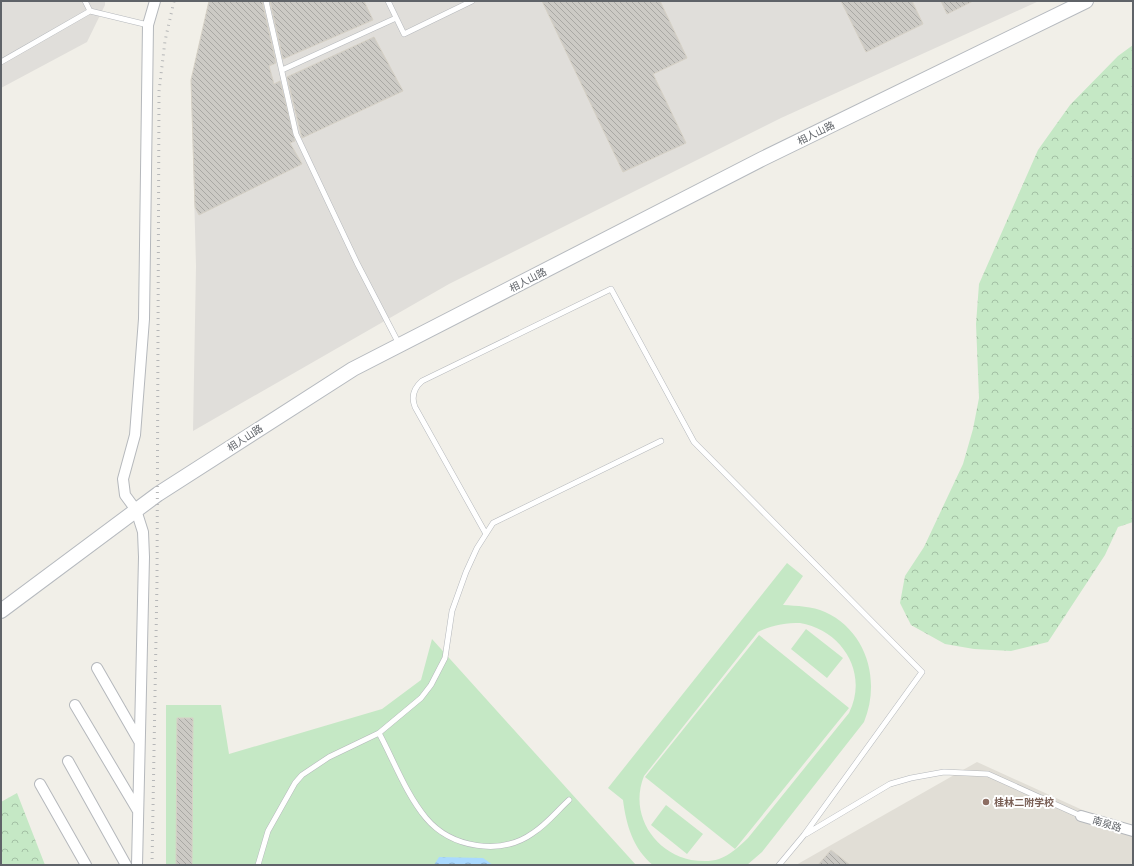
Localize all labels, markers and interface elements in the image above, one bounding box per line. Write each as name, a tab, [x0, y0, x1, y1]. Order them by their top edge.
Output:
street label: 相人山路	[795, 117, 837, 149]
street label: 相人山路	[507, 264, 549, 296]
street label: 相人山路	[224, 421, 266, 455]
place label: 桂林二附学校	[994, 795, 1054, 810]
marker: 桂林二附学校	[981, 797, 991, 807]
street label: 南泉路	[1090, 812, 1124, 836]

